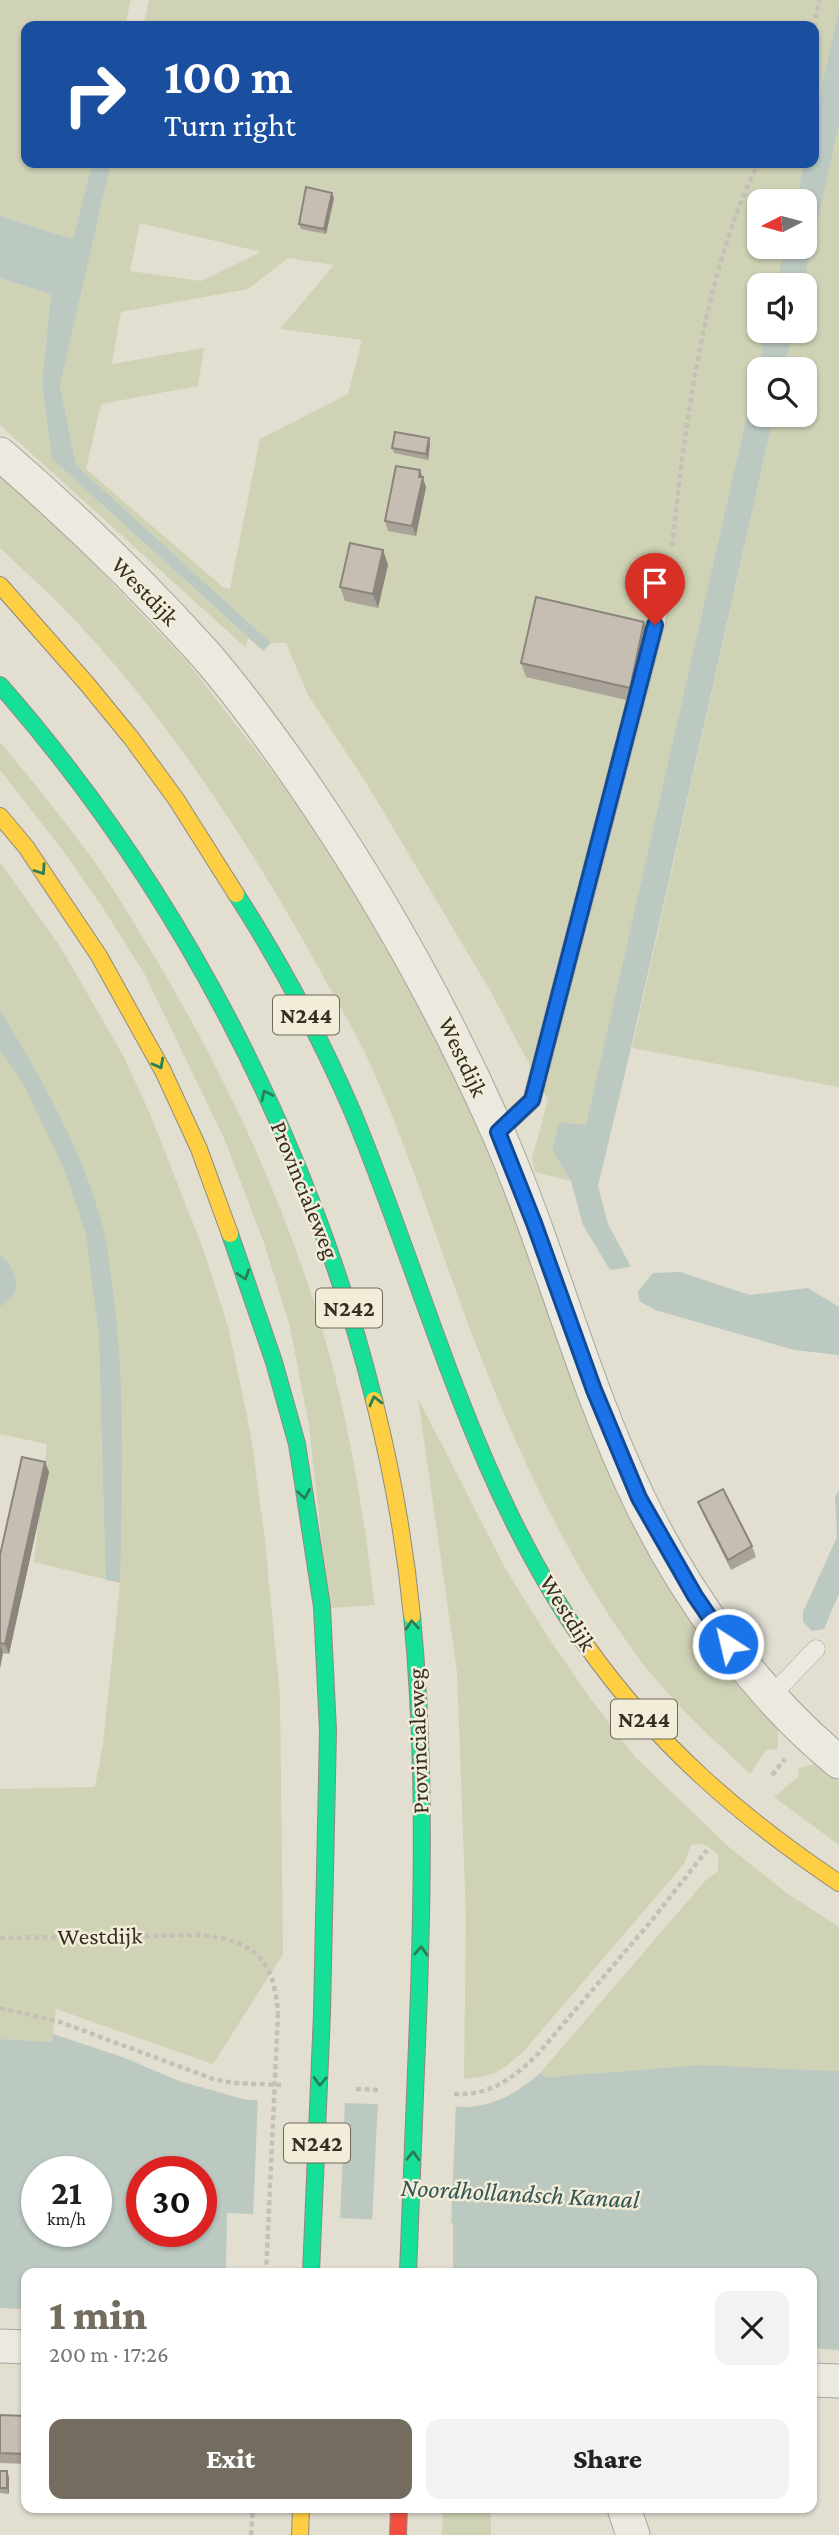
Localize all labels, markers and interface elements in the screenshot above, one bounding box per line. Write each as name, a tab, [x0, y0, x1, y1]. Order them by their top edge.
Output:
icon: right	[49, 49, 140, 140]
text: 100 m	[164, 49, 293, 104]
text: Turn right	[164, 107, 296, 143]
north arrow	[747, 189, 817, 259]
map controls	[747, 189, 817, 427]
button: sound	[747, 273, 817, 343]
button: search	[747, 357, 817, 427]
street label: Westdijk	[106, 551, 185, 631]
pin	[625, 553, 685, 625]
icon: arrive	[636, 564, 674, 602]
one-way arrow	[33, 862, 45, 875]
road number: N244	[273, 996, 339, 1034]
street label: Westdijk	[433, 1013, 494, 1102]
one-way arrow	[151, 1057, 164, 1069]
one-way arrow	[261, 1090, 275, 1102]
street label: Provincialeweg	[266, 1117, 345, 1263]
one-way arrow	[236, 1268, 250, 1281]
road number: N242	[316, 1288, 382, 1328]
one-way arrow	[369, 1395, 383, 1407]
one-way arrow	[296, 1488, 311, 1500]
street label: Westdijk	[534, 1570, 603, 1656]
position arrow	[691, 1607, 765, 1681]
one-way arrow	[405, 1620, 420, 1631]
street label: Provincialeweg	[401, 1667, 434, 1814]
road number: N244	[611, 1700, 677, 1738]
street label: Westdijk	[57, 1921, 143, 1950]
one-way arrow	[413, 1945, 428, 1956]
one-way arrow	[312, 2076, 327, 2087]
road number: N242	[284, 2124, 350, 2162]
one-way arrow	[405, 2150, 420, 2161]
speed limit sign: 30	[126, 2156, 217, 2247]
text: 21	[51, 2173, 82, 2212]
water label: Noordhollandsch Kanaal	[400, 2173, 641, 2214]
text: km/h	[47, 2209, 86, 2229]
text: 1 min	[49, 2291, 147, 2338]
button: close	[715, 2291, 789, 2365]
text: 200 m · 17:26	[49, 2341, 169, 2367]
button: Exit	[49, 2419, 412, 2499]
button: Share	[426, 2419, 789, 2499]

